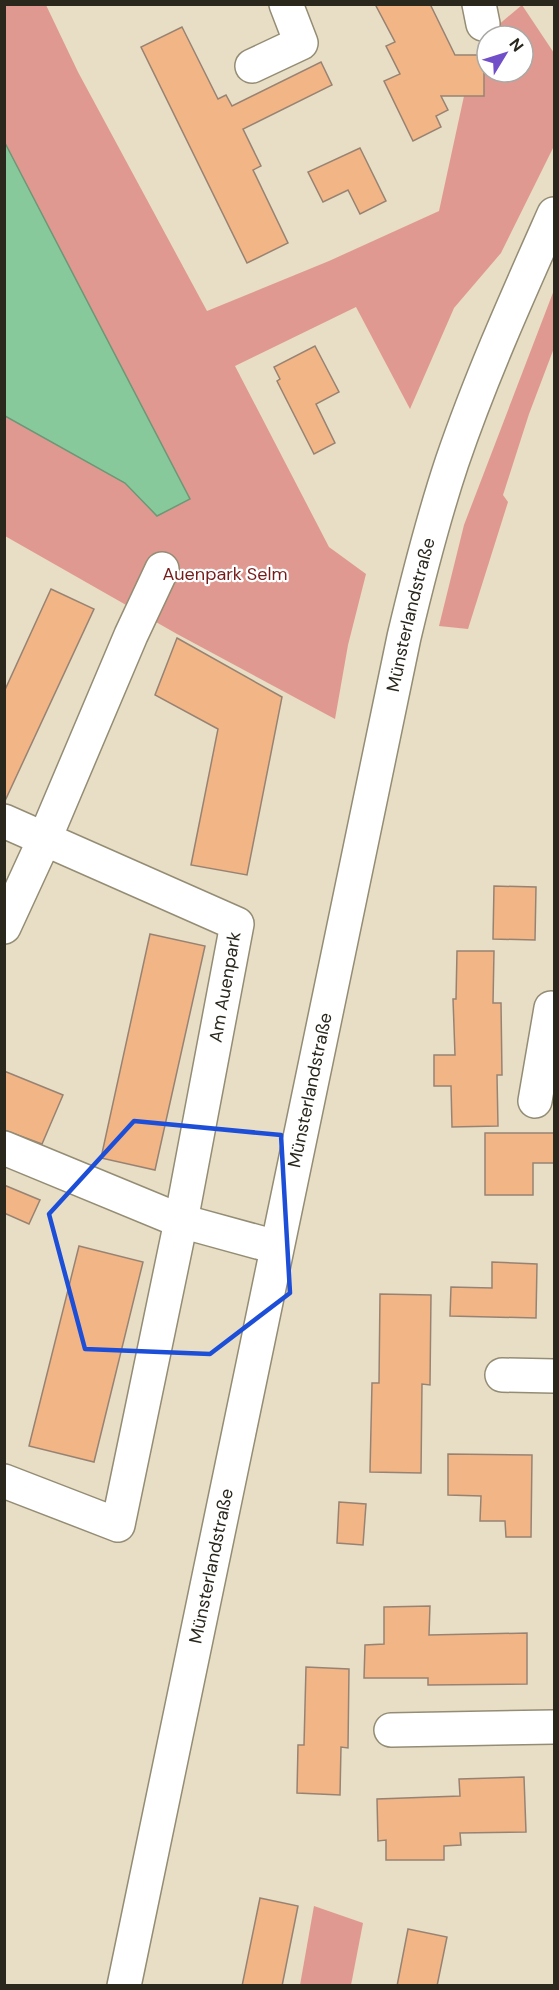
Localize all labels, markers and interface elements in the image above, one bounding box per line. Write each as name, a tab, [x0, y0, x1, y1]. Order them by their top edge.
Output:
north arrow	[475, 24, 535, 84]
text: N	[505, 34, 528, 56]
street label: Münsterlandstraße	[381, 535, 441, 694]
park label: Auenpark Selm	[163, 562, 287, 586]
street label: Am Auenpark	[203, 930, 247, 1044]
street label: Münsterlandstraße	[282, 1010, 338, 1170]
street label: Münsterlandstraße	[183, 1486, 239, 1646]

